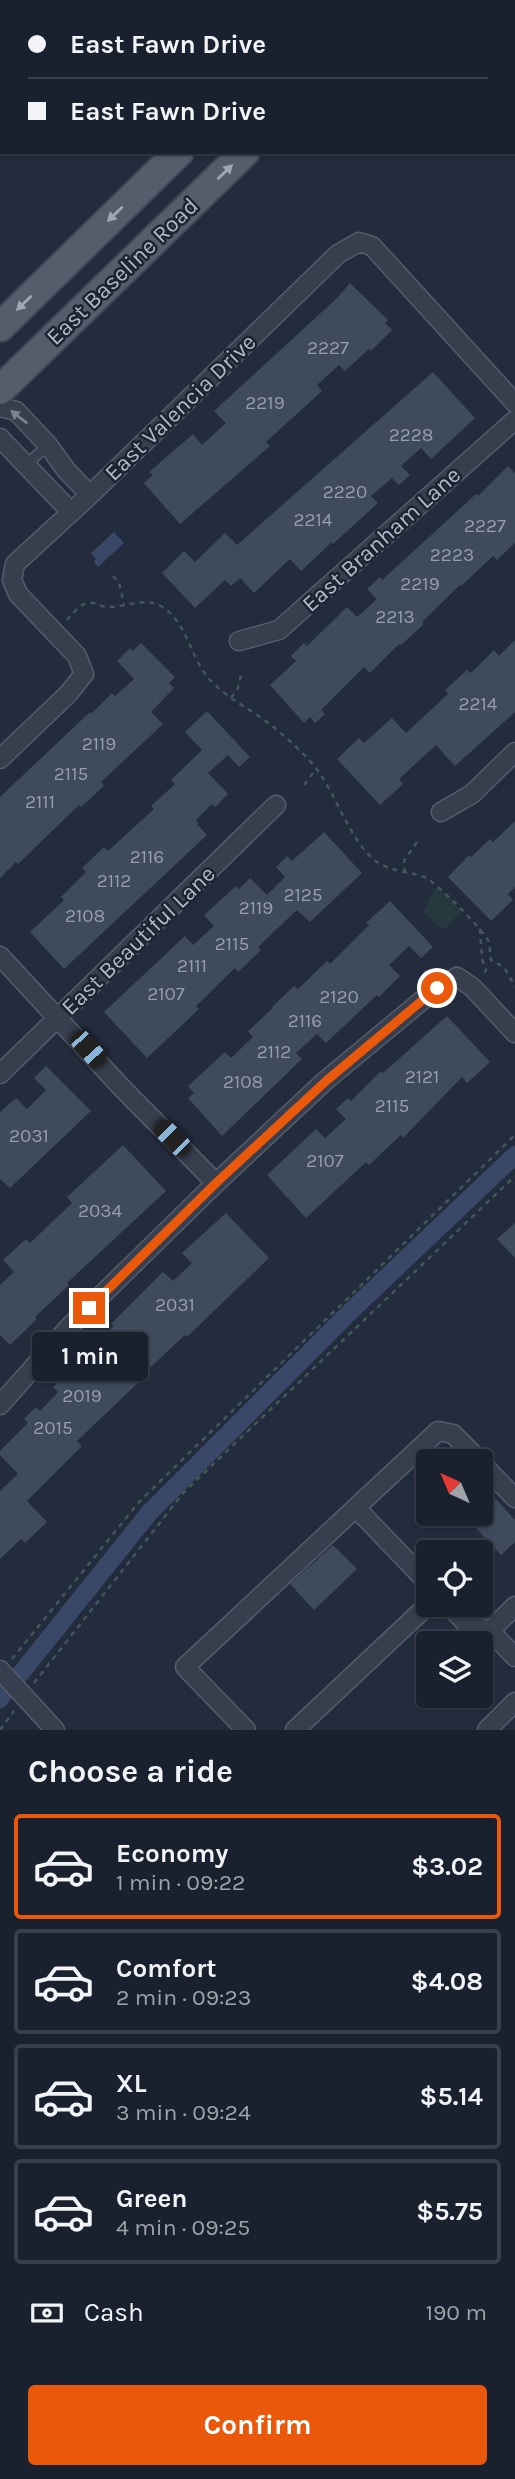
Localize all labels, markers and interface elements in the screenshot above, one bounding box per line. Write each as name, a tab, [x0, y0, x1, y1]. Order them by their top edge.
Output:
text: East Fawn Drive	[70, 29, 266, 60]
text: East Fawn Drive	[70, 96, 266, 127]
one-way arrow	[216, 164, 232, 181]
street label: East Baseline Road	[41, 192, 204, 351]
one-way arrow	[108, 205, 124, 222]
one-way arrow	[16, 294, 33, 311]
street label: East Valencia Drive	[99, 328, 261, 486]
house number: 2227	[307, 337, 349, 359]
house number: 2219	[245, 392, 285, 414]
one-way arrow	[10, 410, 29, 424]
house number: 2228	[389, 424, 433, 446]
street label: East Branham Lane	[297, 461, 466, 618]
house number: 2220	[323, 481, 367, 503]
house number: 2214	[294, 509, 333, 531]
house number: 2227	[464, 515, 506, 537]
house number: 2223	[430, 544, 474, 566]
house number: 2219	[400, 573, 440, 595]
house number: 2213	[375, 606, 415, 628]
house number: 2214	[459, 693, 498, 715]
house number: 2119	[82, 733, 116, 755]
house number: 2115	[54, 763, 88, 785]
house number: 2111	[25, 791, 55, 813]
house number: 2116	[130, 846, 164, 868]
street label: East Beautiful Lane	[56, 860, 221, 1021]
house number: 2112	[97, 870, 131, 892]
house number: 2125	[283, 884, 323, 906]
house number: 2119	[239, 897, 273, 919]
house number: 2108	[65, 905, 105, 927]
house number: 2115	[215, 933, 249, 955]
house number: 2111	[177, 955, 207, 977]
route start	[421, 972, 453, 1004]
house number: 2107	[147, 983, 185, 1005]
house number: 2120	[319, 986, 359, 1008]
house number: 2116	[288, 1010, 322, 1032]
car	[67, 1026, 110, 1072]
house number: 2112	[257, 1041, 291, 1063]
house number: 2121	[405, 1066, 439, 1088]
house number: 2108	[223, 1071, 263, 1093]
house number: 2115	[375, 1095, 409, 1117]
car	[150, 1116, 195, 1160]
house number: 2031	[9, 1125, 49, 1147]
house number: 2107	[306, 1150, 344, 1172]
house number: 2034	[78, 1200, 122, 1222]
route end	[73, 1292, 105, 1324]
house number: 2031	[155, 1294, 195, 1316]
callout: 1 min	[31, 1332, 147, 1382]
text: 1 min	[61, 1343, 119, 1370]
house number: 2019	[62, 1385, 102, 1407]
house number: 2015	[33, 1417, 73, 1439]
north arrow	[416, 1449, 494, 1526]
map controls	[416, 1449, 493, 1708]
button: locate	[416, 1540, 493, 1617]
button: layers	[416, 1631, 493, 1708]
text: Choose a ride	[28, 1753, 233, 1790]
icon: car	[32, 1835, 95, 1898]
text: Economy	[116, 1838, 228, 1869]
text: $3.02	[411, 1851, 483, 1882]
text: 1 min · 09:22	[116, 1869, 245, 1896]
icon: car	[32, 1950, 95, 2013]
text: Comfort	[116, 1953, 217, 1984]
text: $4.08	[411, 1966, 483, 1997]
text: 2 min · 09:23	[116, 1984, 251, 2011]
icon: car	[32, 2065, 95, 2128]
text: XL	[116, 2068, 147, 2099]
text: $5.14	[420, 2081, 483, 2112]
text: 3 min · 09:24	[116, 2099, 251, 2126]
icon: car	[32, 2180, 95, 2243]
text: Green	[116, 2183, 188, 2214]
text: $5.75	[416, 2196, 483, 2227]
text: 4 min · 09:25	[116, 2214, 250, 2241]
icon: cash	[28, 2294, 66, 2332]
text: Cash	[84, 2297, 144, 2328]
text: 190 m	[425, 2299, 487, 2326]
button: Confirm	[28, 2385, 487, 2465]

